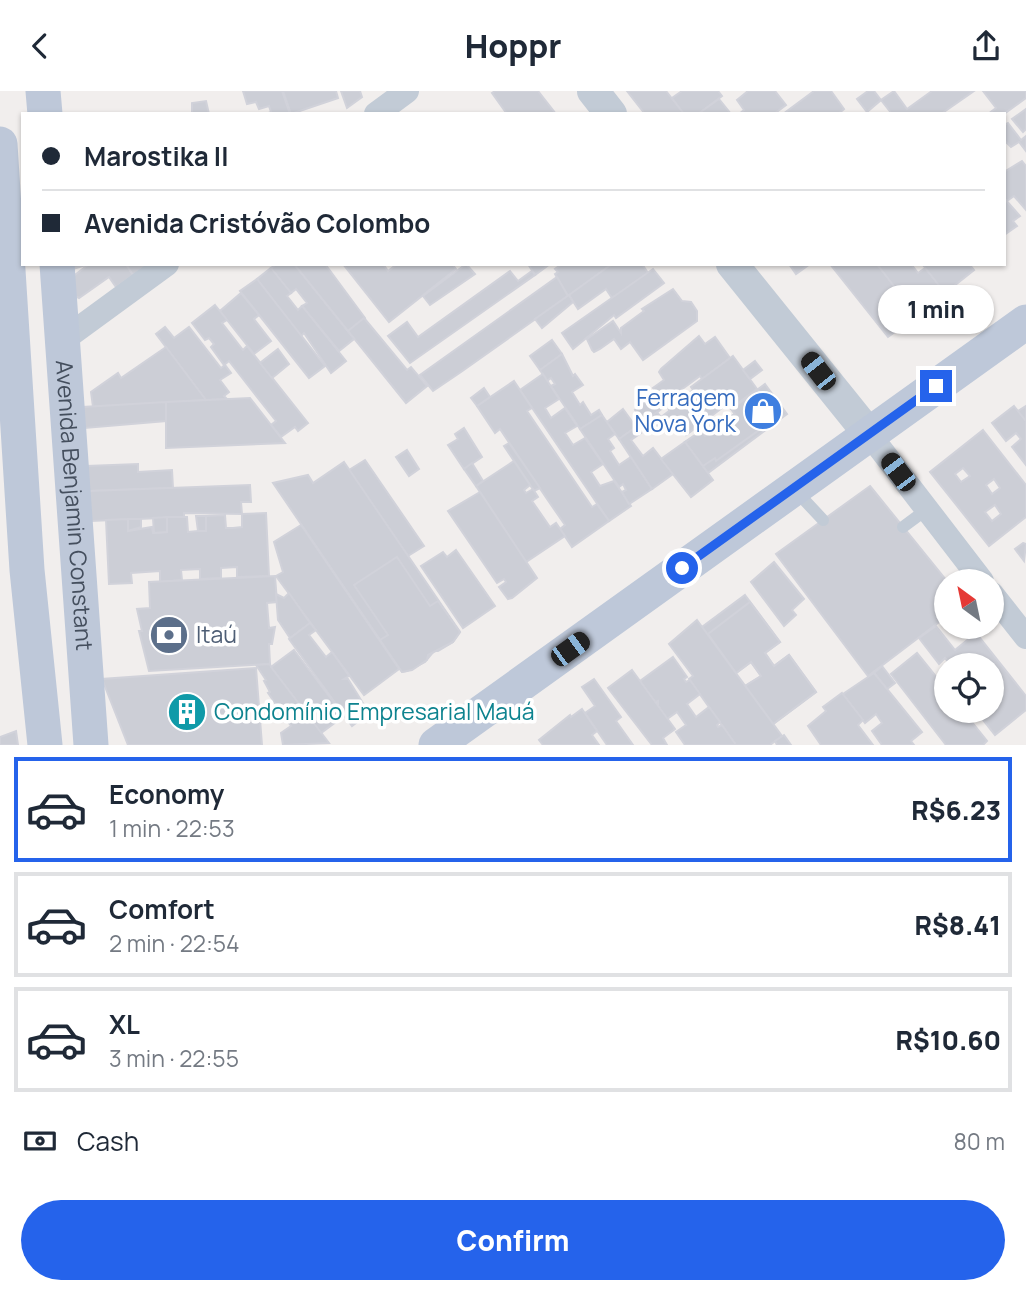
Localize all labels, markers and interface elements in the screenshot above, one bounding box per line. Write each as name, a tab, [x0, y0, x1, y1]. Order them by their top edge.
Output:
text: Hoppr	[465, 24, 561, 68]
icon: back	[21, 27, 59, 65]
icon: share	[967, 27, 1005, 65]
text: Marostika II	[84, 138, 228, 174]
text: Avenida Cristóvão Colombo	[84, 205, 430, 241]
callout: 1 min	[878, 285, 994, 334]
text: 1 min	[907, 293, 965, 325]
car	[797, 348, 840, 394]
street label: Avenida Benjamin Constant	[49, 359, 101, 652]
route end	[920, 370, 952, 402]
place label: Ferragem Nova York	[634, 381, 737, 439]
shop icon: Ferragem Nova York	[742, 390, 784, 432]
car	[877, 449, 920, 495]
route start	[666, 552, 698, 584]
north arrow	[934, 569, 1004, 639]
map controls	[934, 569, 1004, 723]
bank icon: Itaú	[148, 614, 190, 656]
place label: Itaú	[196, 618, 237, 650]
car	[547, 628, 594, 670]
button: locate	[934, 653, 1004, 723]
building icon: Condomínio Empresarial Mauá	[166, 691, 208, 733]
place label: Condomínio Empresarial Mauá	[214, 695, 535, 727]
text: Economy	[109, 776, 224, 812]
icon: car	[25, 778, 88, 841]
text: R$6.23	[911, 792, 1001, 828]
text: 1 min · 22:53	[109, 812, 235, 844]
text: Comfort	[109, 891, 215, 927]
icon: car	[25, 893, 88, 956]
text: R$8.41	[915, 907, 1001, 943]
text: 2 min · 22:54	[109, 927, 240, 959]
text: XL	[109, 1006, 140, 1042]
icon: car	[25, 1008, 88, 1071]
text: R$10.60	[896, 1022, 1001, 1058]
text: 3 min · 22:55	[109, 1042, 239, 1074]
icon: cash	[21, 1122, 59, 1160]
text: Cash	[77, 1123, 139, 1159]
text: 80 m	[954, 1125, 1005, 1157]
button: Confirm	[21, 1200, 1005, 1280]

